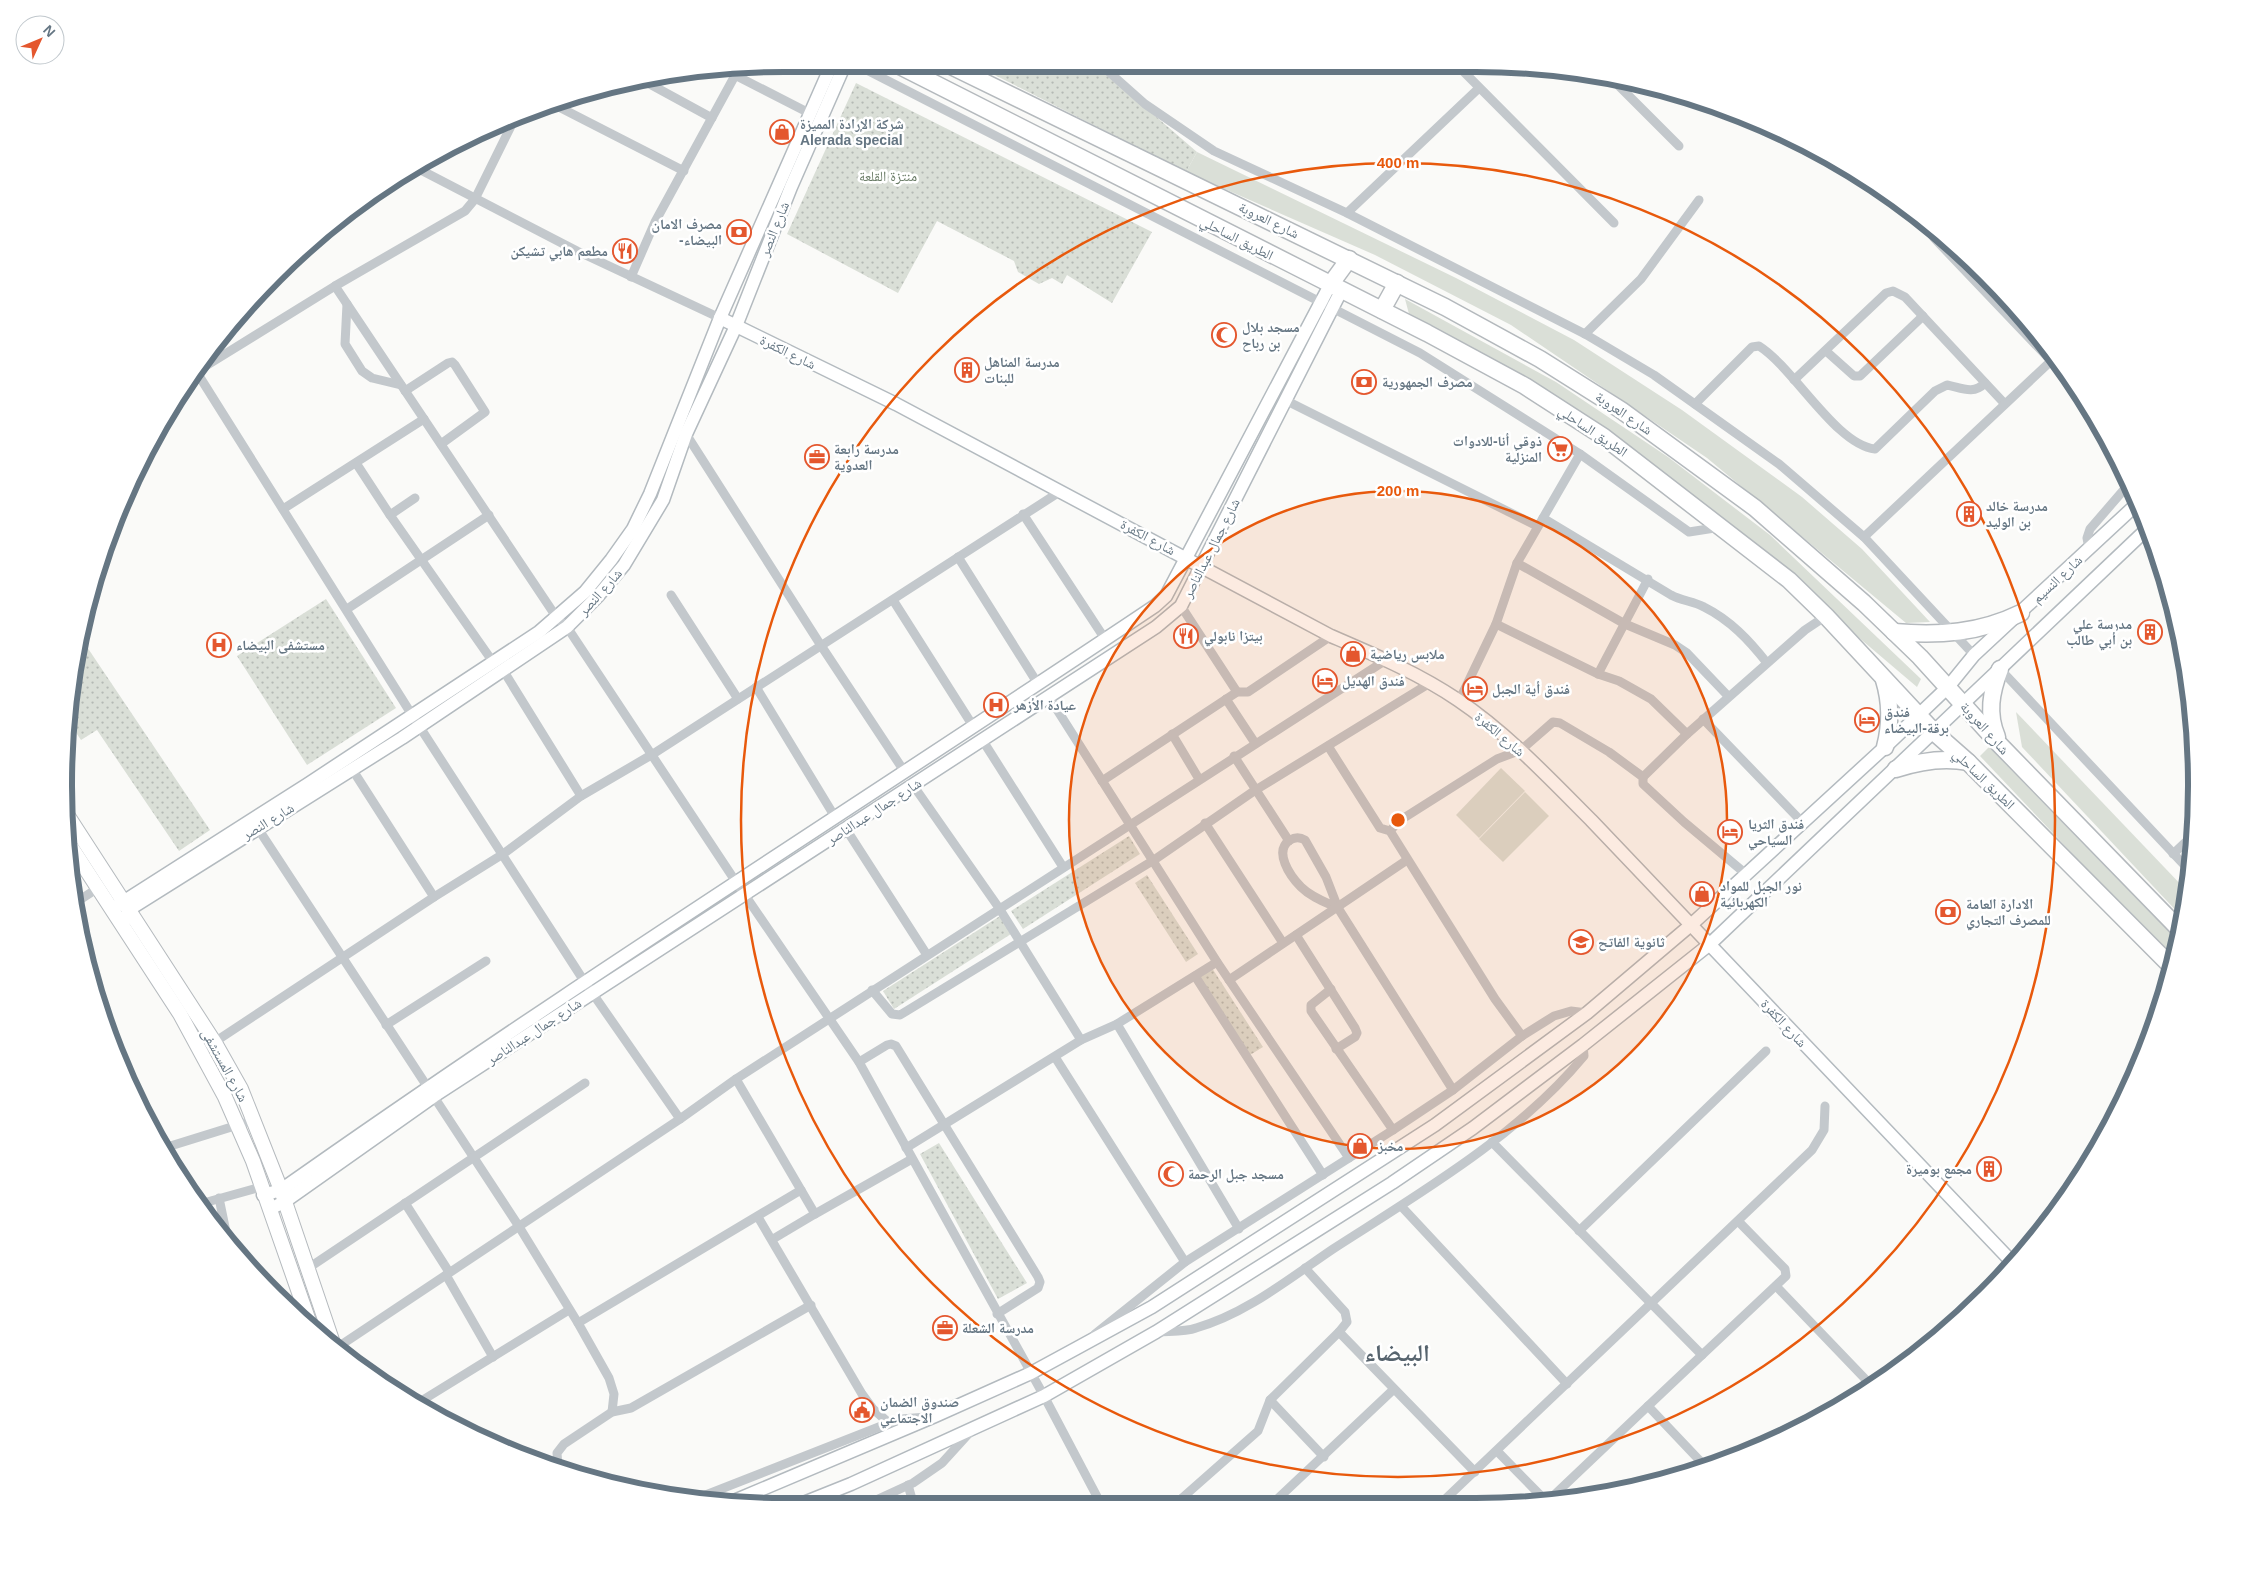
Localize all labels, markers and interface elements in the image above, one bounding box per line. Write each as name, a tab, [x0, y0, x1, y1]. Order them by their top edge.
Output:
north arrow	[15, 15, 65, 65]
text: N	[40, 22, 59, 40]
place label: شركة الإرادة المميزة Alerada special	[800, 116, 904, 148]
shop icon: شركة الإرادة المميزة Alerada special	[769, 119, 795, 145]
text: 400 m	[1377, 154, 1419, 171]
park label: منتزة القلعة	[859, 168, 917, 185]
street label: شارع النصر	[755, 199, 794, 260]
street label: شارع العروبة	[1235, 199, 1302, 243]
street label: الطريق الساحلي	[1196, 213, 1276, 266]
place label: مصرف الامان -البيضاء	[652, 216, 722, 249]
bank icon: مصرف الامان -البيضاء	[726, 219, 752, 245]
restaurant icon: مطعم هابي تشيكن	[612, 238, 638, 264]
place label: مطعم هابي تشيكن	[510, 243, 608, 262]
place label: مسجد بلال بن رباح	[1242, 319, 1300, 352]
mosque icon: مسجد بلال بن رباح	[1211, 322, 1237, 348]
street label: شارع الكفرة	[757, 332, 818, 374]
place label: مدرسة المناهل للبنات	[984, 354, 1060, 387]
building icon: مدرسة المناهل للبنات	[954, 357, 980, 383]
bank icon: مصرف الجمهورية	[1351, 369, 1377, 395]
place label: مصرف الجمهورية	[1382, 374, 1473, 391]
street label: شارع العروبة	[1591, 388, 1655, 439]
street label: الطريق الساحلي	[1554, 402, 1630, 463]
place label: ذوقي أنا-للادوات المنزلية	[1453, 433, 1542, 465]
supermarket icon: ذوقي أنا-للادوات المنزلية	[1547, 436, 1573, 462]
place label: مدرسة رابعة العدوية	[834, 441, 899, 473]
office icon: مدرسة رابعة العدوية	[804, 444, 830, 470]
text: 200 m	[1377, 482, 1419, 499]
street label: شارع جمال عبدالناصر	[1179, 496, 1245, 602]
place label: مدرسة خالد بن الوليد	[1986, 498, 2048, 531]
building icon: مدرسة خالد بن الوليد	[1956, 501, 1982, 527]
street label: شارع الكفرة	[1117, 516, 1178, 560]
street label: شارع النسيم	[2029, 552, 2087, 608]
street label: شارع النصر	[574, 565, 627, 621]
place label: مدرسة علي بن أبي طالب	[2066, 616, 2132, 651]
building icon: مدرسة علي بن أبي طالب	[2137, 619, 2163, 645]
restaurant icon: بيتزا نابولي	[1173, 623, 1199, 649]
place label: بيتزا نابولي	[1204, 628, 1263, 647]
hospital icon: مستشفى البيضاء	[206, 632, 232, 658]
place label: مستشفى البيضاء	[236, 637, 325, 654]
shop icon: ملابس رياضية	[1340, 641, 1366, 667]
place label: ملابس رياضية	[1370, 646, 1445, 663]
hotel icon: فندق الهديل	[1312, 668, 1338, 694]
place label: فندق الهديل	[1342, 673, 1405, 690]
hotel icon: فندق أية الجبل	[1462, 676, 1488, 702]
place label: فندق أية الجبل	[1492, 681, 1570, 698]
hospital icon: عيادة الأزهر	[983, 692, 1009, 718]
place label: عيادة الأزهر	[1013, 697, 1076, 713]
street label: شارع العروبة	[1956, 698, 2013, 759]
place label: فندق برقة-البيضاء	[1884, 704, 1949, 737]
hotel icon: فندق برقة-البيضاء	[1854, 707, 1880, 733]
street label: شارع الكفرة	[1471, 709, 1528, 761]
street label: الطريق الساحلي	[1947, 746, 2018, 815]
street label: شارع جمال عبدالناصر	[823, 775, 925, 850]
street label: شارع النصر	[238, 799, 298, 845]
centre of rings	[1389, 811, 1407, 829]
place label: فندق الثريا السياحي	[1748, 816, 1804, 851]
hotel icon: فندق الثريا السياحي	[1717, 819, 1743, 845]
place label: نور الجبل للمواد الكهربائية	[1720, 878, 1802, 911]
shop icon: نور الجبل للمواد الكهربائية	[1689, 881, 1715, 907]
place label: الادارة العامة للمصرف التجاري	[1966, 896, 2051, 931]
bank icon: الادارة العامة للمصرف التجاري	[1935, 899, 1961, 925]
school or university icon: ثانوية الفاتح	[1568, 929, 1594, 955]
place label: ثانوية الفاتح	[1598, 934, 1665, 951]
street label: شارع جمال عبدالناصر	[483, 995, 585, 1070]
street label: شارع الكفرة	[1756, 996, 1810, 1052]
street label: شارع المستشفى	[197, 1026, 252, 1105]
shop icon: مخبز	[1347, 1133, 1373, 1159]
place label: مخبز	[1377, 1138, 1403, 1155]
building icon: مجمع بوميرة	[1976, 1156, 2002, 1182]
mosque icon: مسجد جبل الرحمة	[1158, 1161, 1184, 1187]
place label: مجمع بوميرة	[1906, 1161, 1972, 1179]
place label: مسجد جبل الرحمة	[1188, 1166, 1284, 1183]
office icon: مدرسة الشعلة	[932, 1315, 958, 1341]
place label: مدرسة الشعلة	[962, 1320, 1034, 1336]
district label: البيضاء	[1364, 1339, 1430, 1367]
place label: صندوق الضمان الاجتماعي	[880, 1394, 959, 1429]
public building icon: صندوق الضمان الاجتماعي	[849, 1397, 875, 1423]

